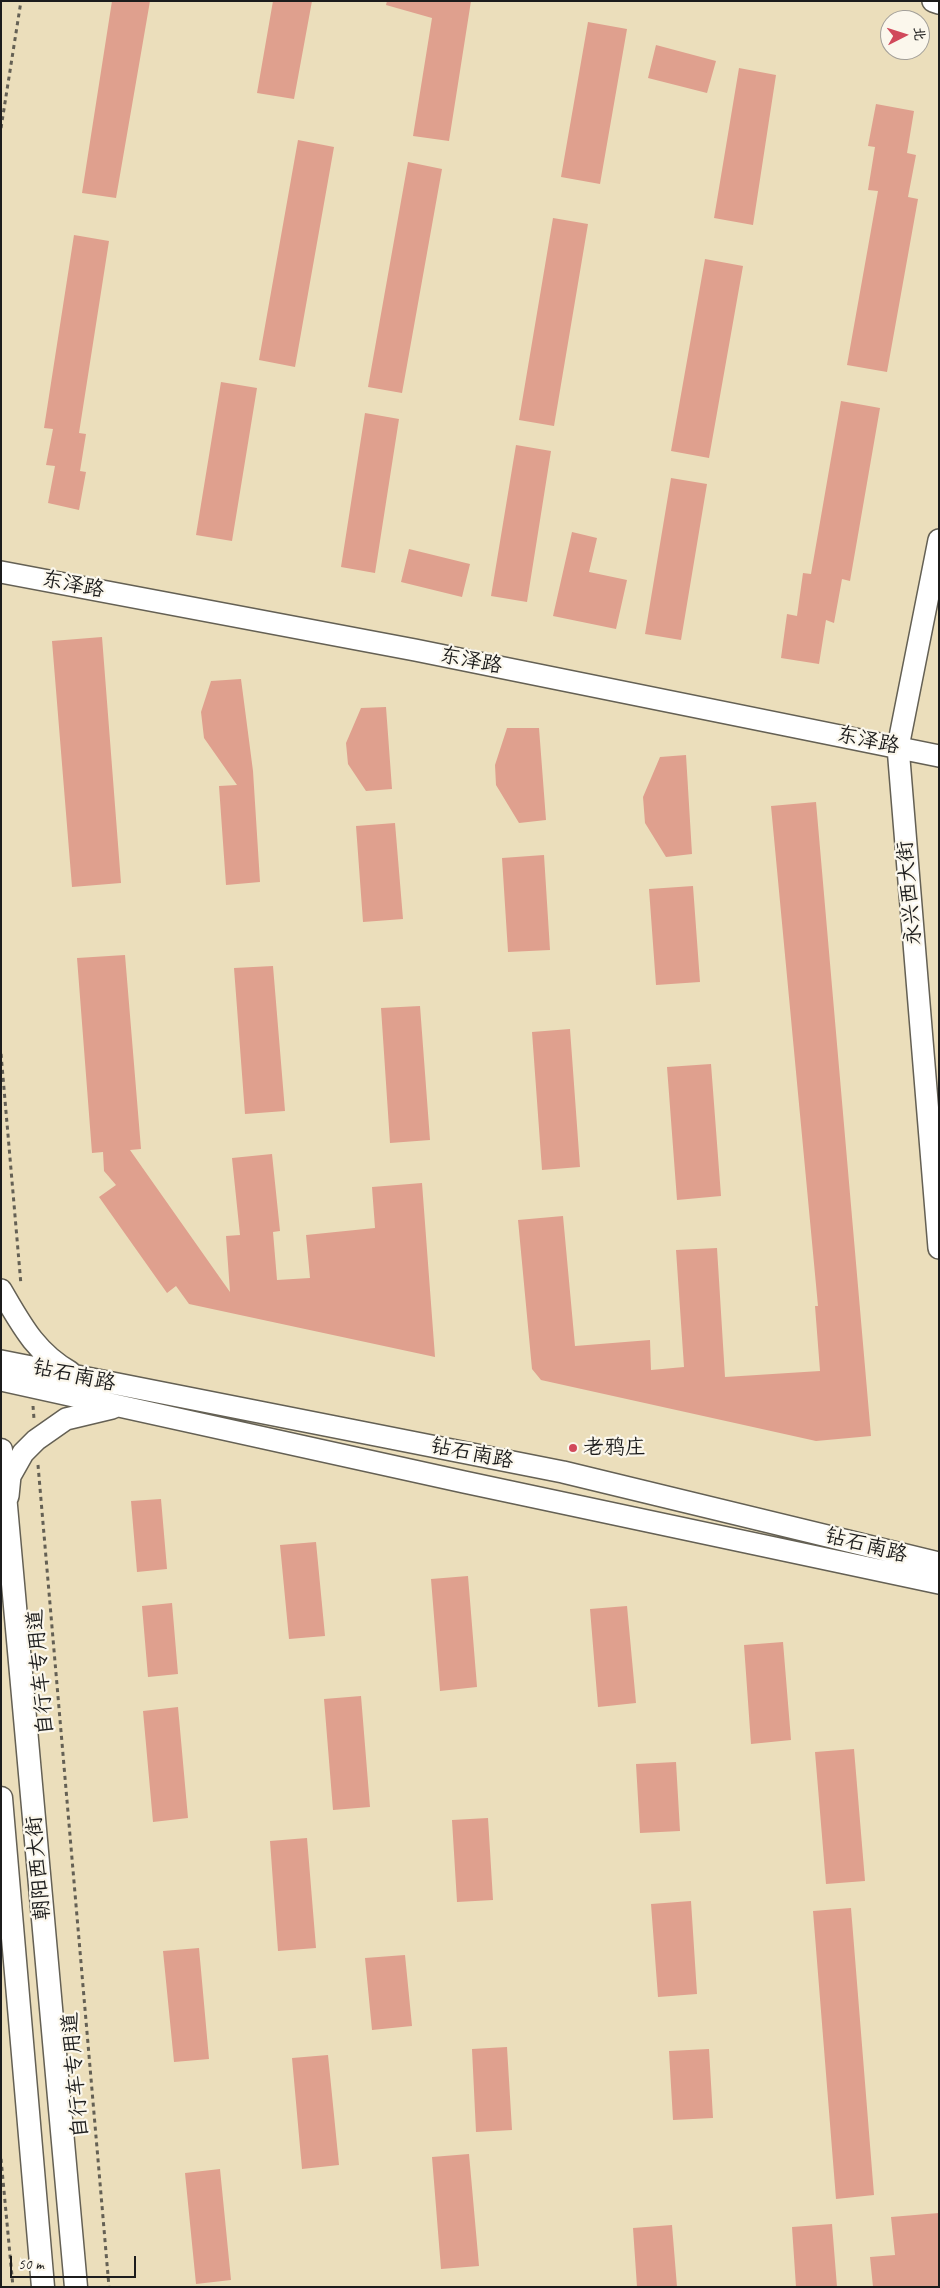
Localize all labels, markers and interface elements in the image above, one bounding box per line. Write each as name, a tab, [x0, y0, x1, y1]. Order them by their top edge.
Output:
north arrow	[880, 10, 930, 60]
text: 北	[910, 26, 929, 41]
street label: 东泽路	[40, 567, 106, 603]
street label: 东泽路	[438, 643, 504, 679]
street label: 东泽路	[835, 722, 901, 760]
street label: 永兴西大街	[893, 840, 927, 946]
street label: 钻石南路	[30, 1355, 118, 1397]
street label: 钻石南路	[428, 1434, 516, 1474]
place label: 老鸦庄	[583, 1435, 646, 1461]
marker: 老鸦庄	[567, 1442, 579, 1454]
street label: 钻石南路	[822, 1524, 910, 1568]
street label: 自行车专用道	[23, 1608, 59, 1736]
street label: 朝阳西大街	[22, 1815, 56, 1921]
street label: 自行车专用道	[58, 2011, 94, 2139]
scale bar	[12, 2246, 139, 2278]
text: 50 m	[18, 2255, 44, 2274]

